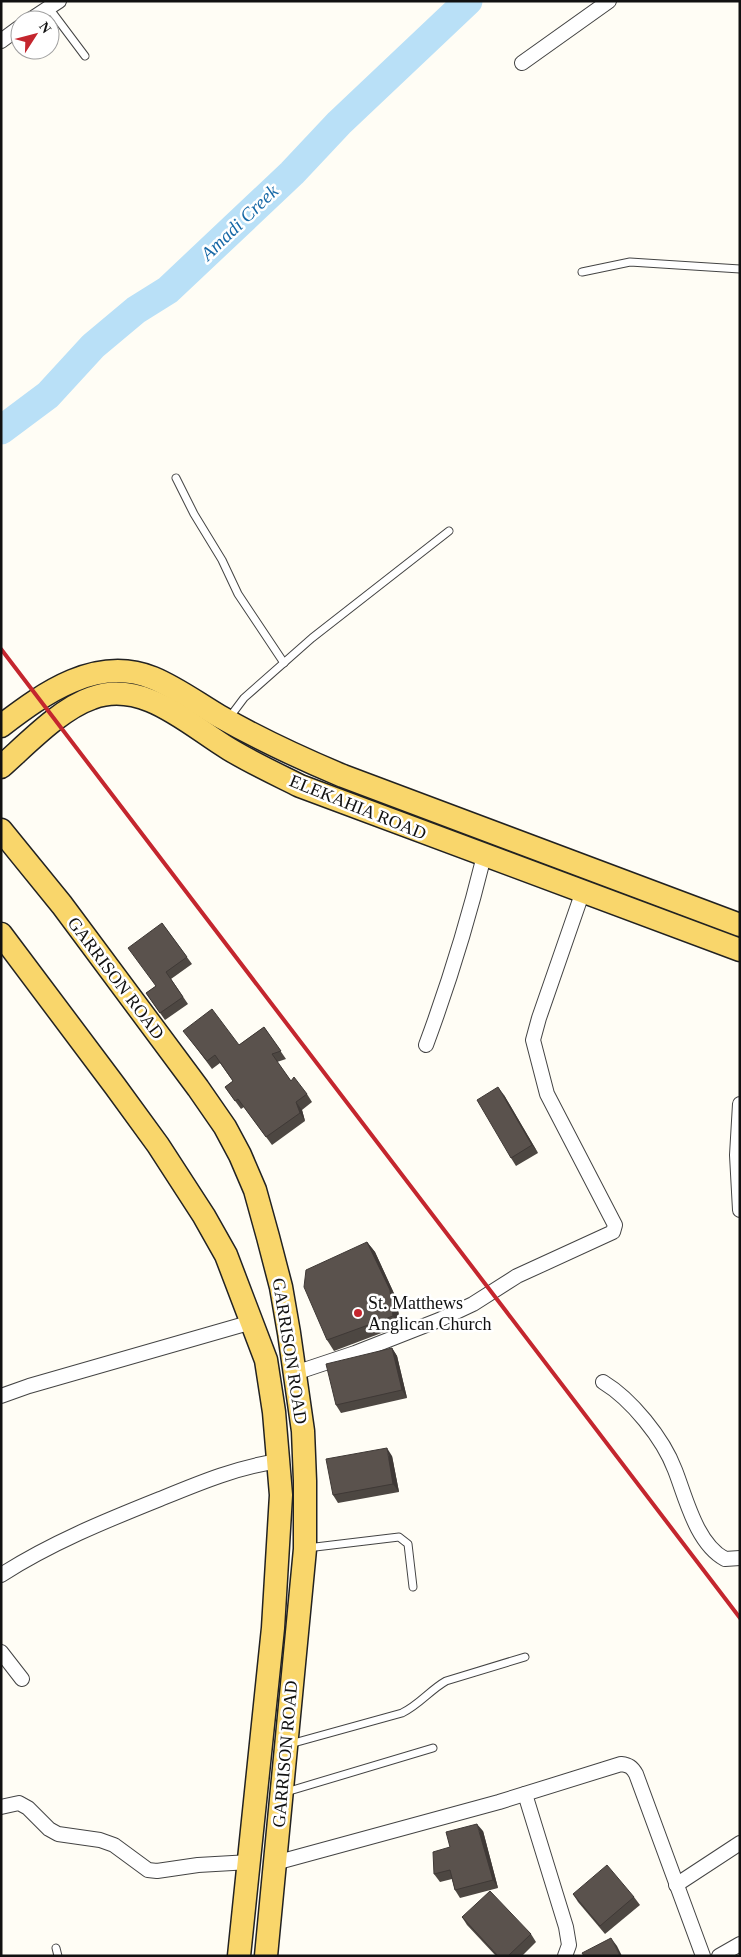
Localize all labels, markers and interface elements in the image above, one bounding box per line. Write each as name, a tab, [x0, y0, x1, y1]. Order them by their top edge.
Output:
north arrow	[10, 10, 60, 60]
text: N	[36, 19, 54, 36]
water label: Amadi Creek	[195, 180, 283, 266]
street label: ELEKAHIA ROAD	[287, 770, 429, 844]
street label: GARRISON ROAD	[64, 913, 168, 1043]
street label: GARRISON ROAD	[269, 1277, 311, 1425]
place label: St. Matthews Anglican Church	[368, 1293, 491, 1334]
marker: St. Matthews Anglican Church	[352, 1307, 364, 1319]
street label: GARRISON ROAD	[269, 1680, 301, 1828]

